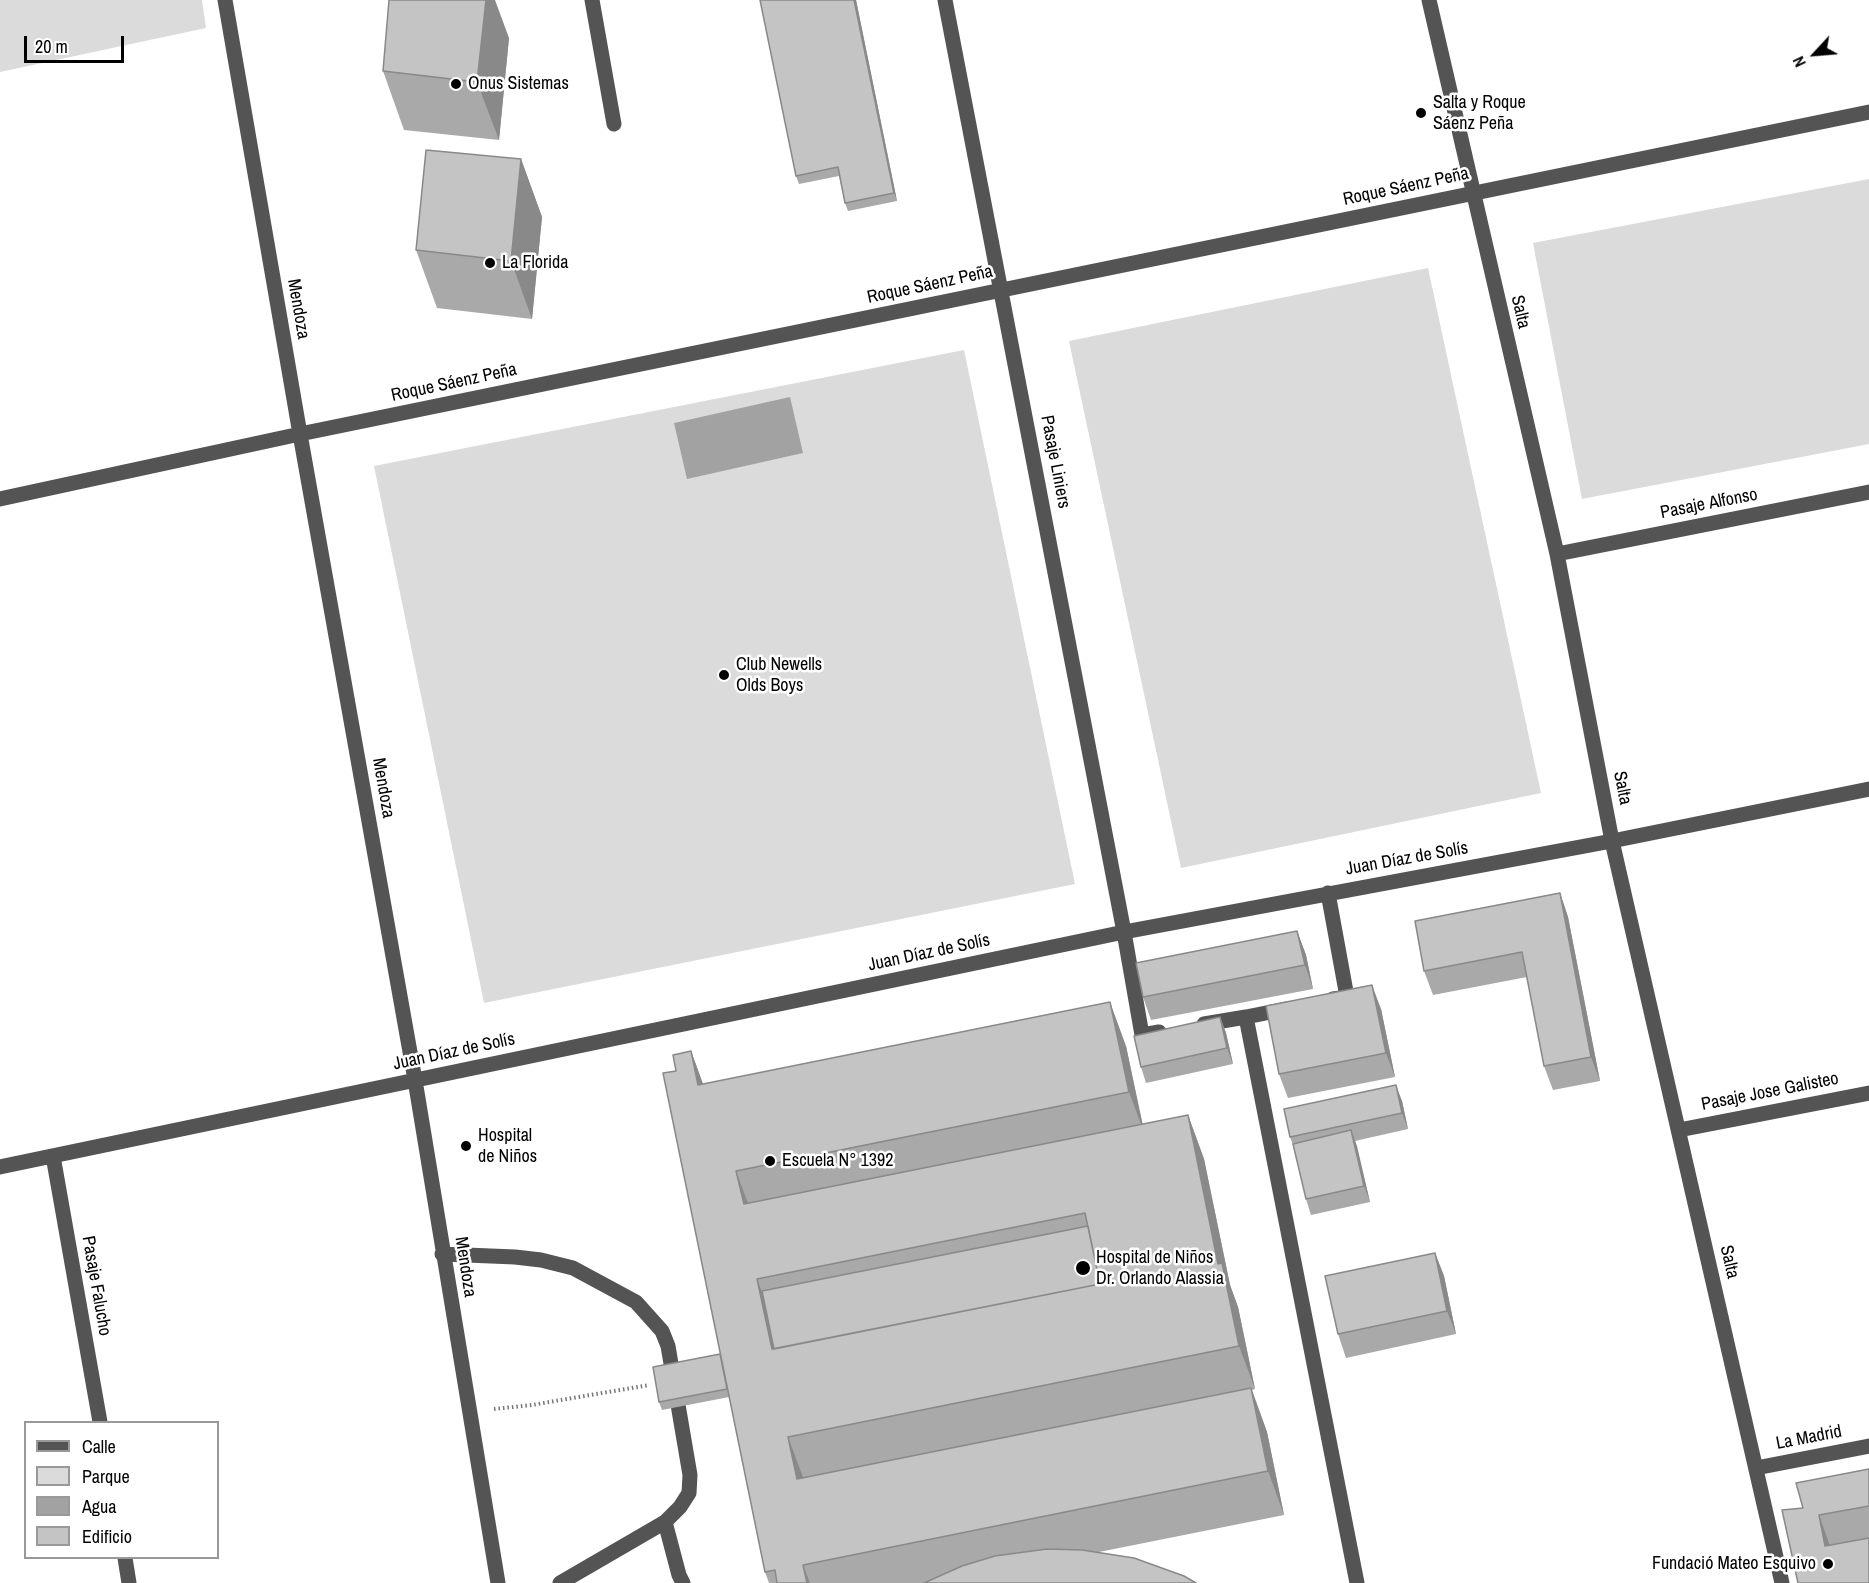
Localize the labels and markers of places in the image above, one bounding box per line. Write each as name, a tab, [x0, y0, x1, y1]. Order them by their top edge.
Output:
place label: Onus Sistemas	[468, 73, 569, 95]
marker: Onus Sistemas	[449, 77, 463, 91]
place label: Salta y Roque Sáenz Peña	[1433, 92, 1526, 134]
marker: Salta y Roque Sáenz Peña	[1414, 106, 1428, 120]
place label: La Florida	[502, 252, 568, 274]
marker: La Florida	[483, 256, 497, 270]
place label: Club Newells Olds Boys	[736, 654, 822, 696]
marker: Club Newells Olds Boys	[717, 668, 731, 682]
place label: Hospital de Niños	[478, 1125, 537, 1168]
marker: Hospital de Niños	[459, 1139, 473, 1153]
place label: Escuela N° 1392	[782, 1150, 893, 1172]
marker: Escuela N° 1392	[763, 1154, 777, 1168]
place label: Hospital de Niños Dr. Orlando Alassia	[1096, 1247, 1224, 1290]
marker: Hospital de Niños Dr. Orlando Alassia	[1074, 1259, 1092, 1277]
place label: Fundació Mateo Esquivo	[1652, 1553, 1816, 1575]
marker: Fundació Mateo Esquivo	[1821, 1557, 1835, 1571]

